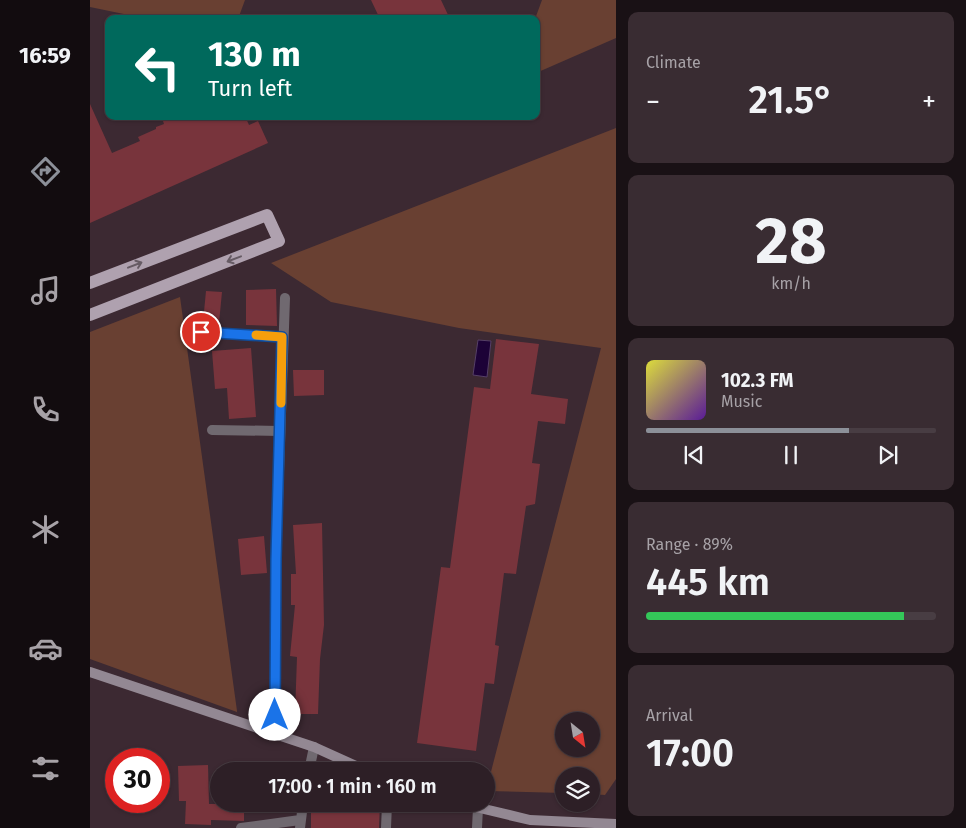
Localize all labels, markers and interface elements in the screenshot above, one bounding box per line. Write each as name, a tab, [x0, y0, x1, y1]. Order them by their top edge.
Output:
text: 130 m	[208, 33, 301, 75]
icon: left	[125, 35, 190, 100]
text: 16:59	[19, 42, 71, 69]
text: Climate	[646, 53, 701, 72]
text: Turn left	[208, 75, 292, 102]
text: 21.5°	[749, 77, 833, 123]
text: −	[646, 85, 660, 118]
text: +	[922, 85, 936, 118]
icon: directions	[28, 154, 63, 189]
text: 28	[755, 202, 827, 280]
one-way arrow	[226, 255, 242, 264]
one-way arrow	[127, 260, 143, 269]
icon: music	[28, 273, 63, 308]
text: km/h	[771, 274, 811, 293]
pin	[180, 311, 222, 353]
icon: arrive	[187, 318, 215, 346]
text: 102.3 FM	[721, 369, 794, 392]
icon: phone	[28, 392, 63, 427]
text: Music	[721, 392, 762, 411]
icon: previous	[680, 441, 708, 469]
icon: pause	[777, 441, 805, 469]
icon: next	[874, 441, 902, 469]
icon: climate	[28, 512, 63, 547]
text: Range · 89%	[646, 535, 733, 554]
text: 445 km	[646, 559, 770, 605]
icon: car	[28, 631, 63, 666]
position arrow	[248, 688, 300, 740]
text: Arrival	[646, 706, 693, 725]
north arrow	[555, 712, 600, 758]
map controls	[555, 712, 600, 812]
text: 17:00	[646, 730, 734, 776]
speed limit sign: 30	[105, 748, 170, 813]
icon: filters	[28, 751, 63, 786]
button: layers	[555, 767, 600, 812]
text: 17:00 · 1 min · 160 m	[268, 775, 437, 798]

